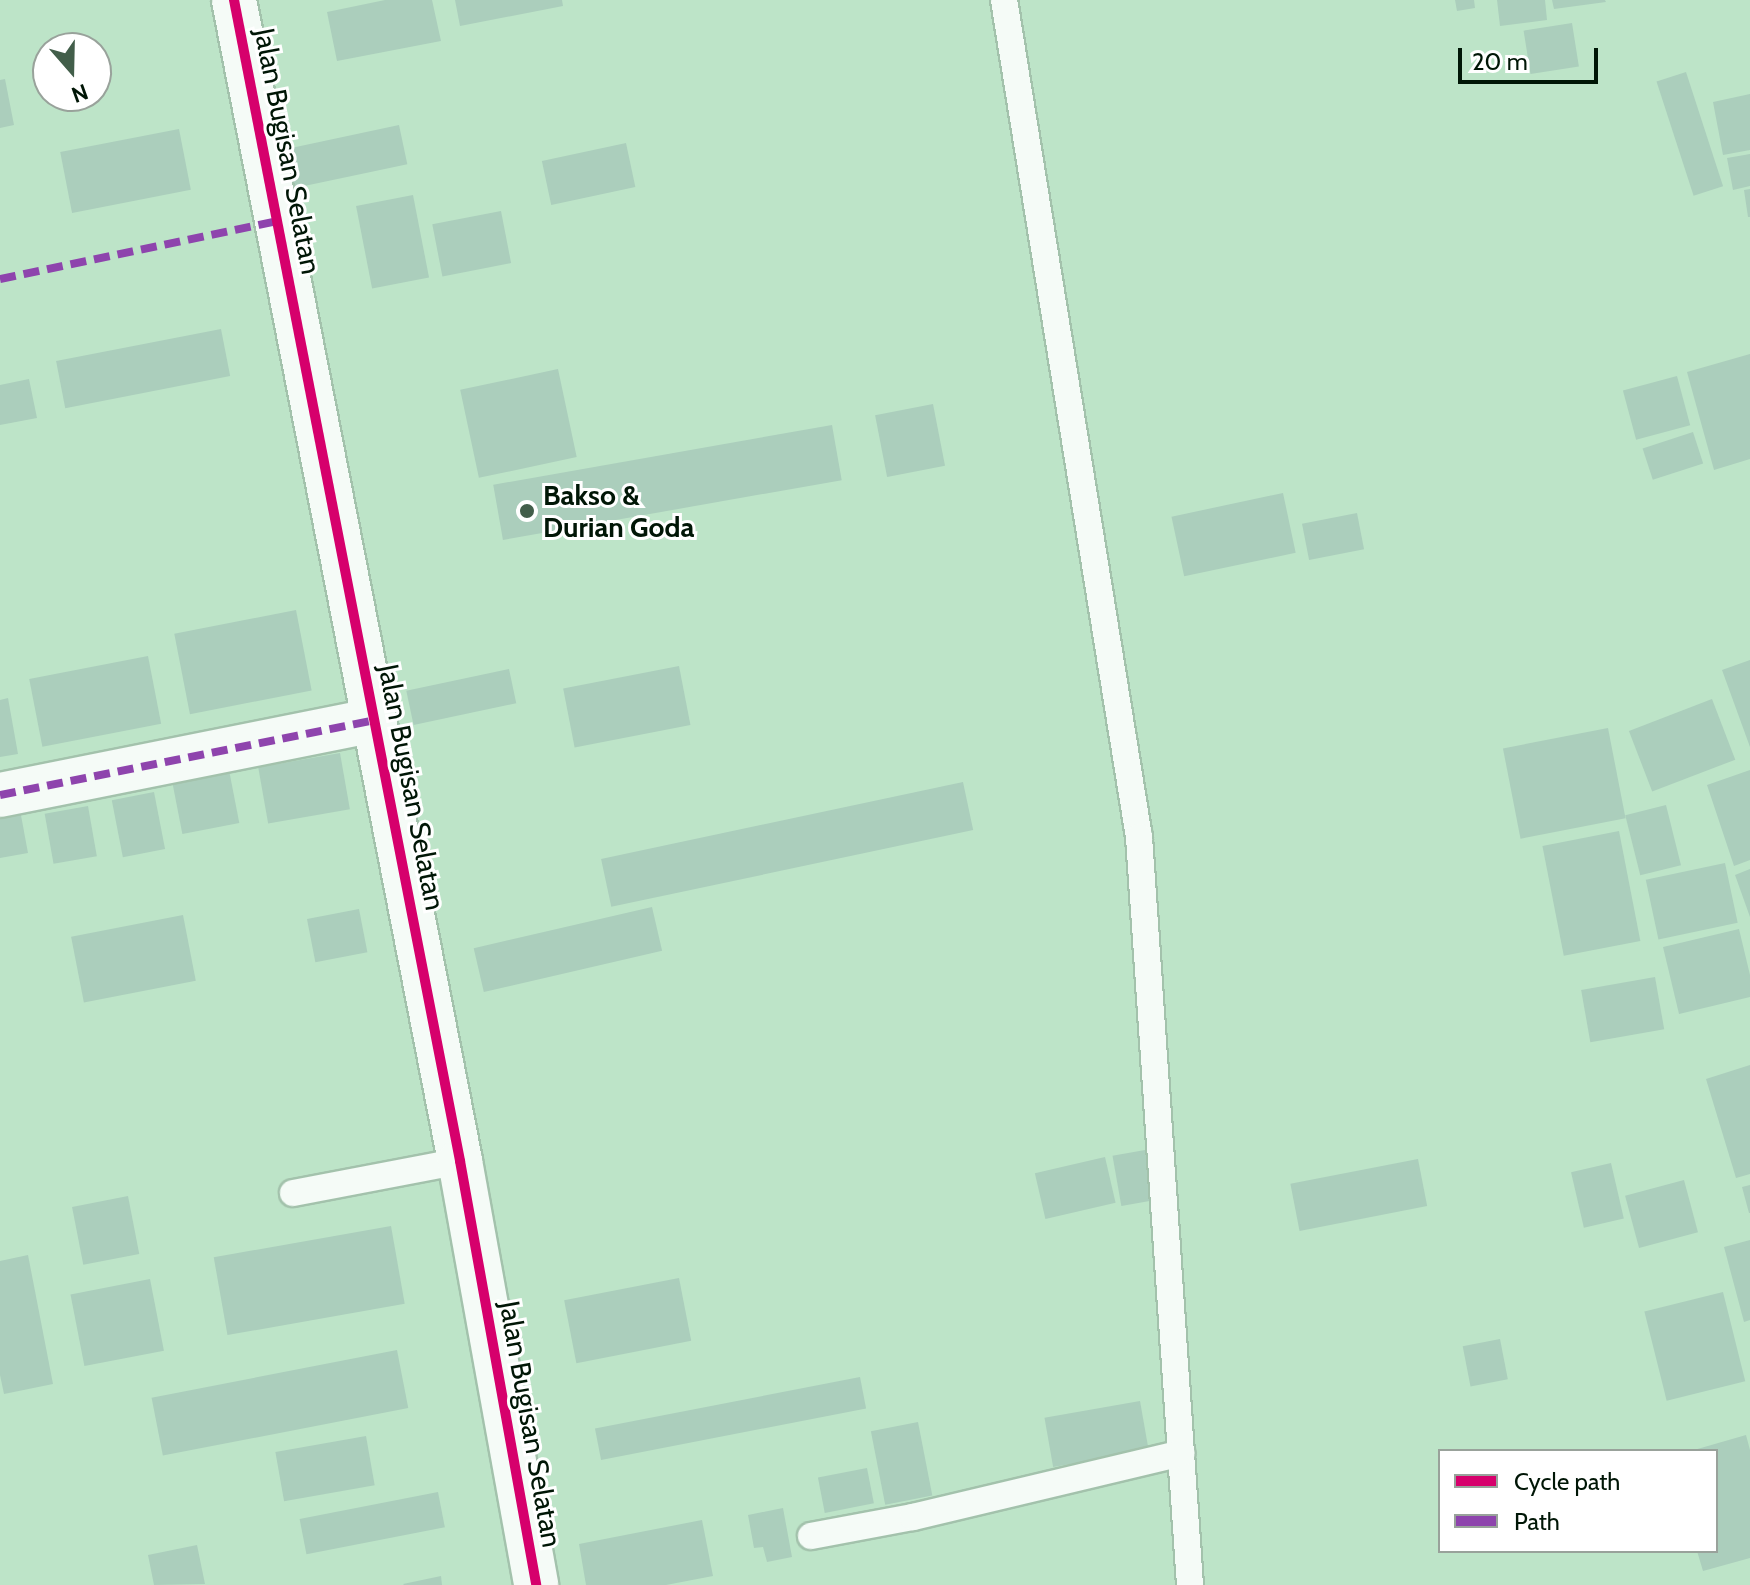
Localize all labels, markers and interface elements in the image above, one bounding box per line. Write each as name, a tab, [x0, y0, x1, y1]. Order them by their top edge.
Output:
street label: Jalan Bugisan Selatan	[248, 25, 328, 277]
north arrow	[32, 32, 112, 112]
scale bar	[1462, 32, 1602, 82]
text: 20 m	[1472, 47, 1528, 76]
text: N	[68, 78, 92, 108]
place label: Bakso & Durian Goda	[543, 478, 694, 544]
marker: Bakso & Durian Goda	[518, 502, 536, 520]
street label: Jalan Bugisan Selatan	[372, 661, 452, 913]
street label: Jalan Bugisan Selatan	[493, 1298, 569, 1550]
legend	[1438, 1449, 1718, 1553]
text: Cycle path	[1514, 1467, 1620, 1496]
text: Path	[1514, 1507, 1560, 1536]

